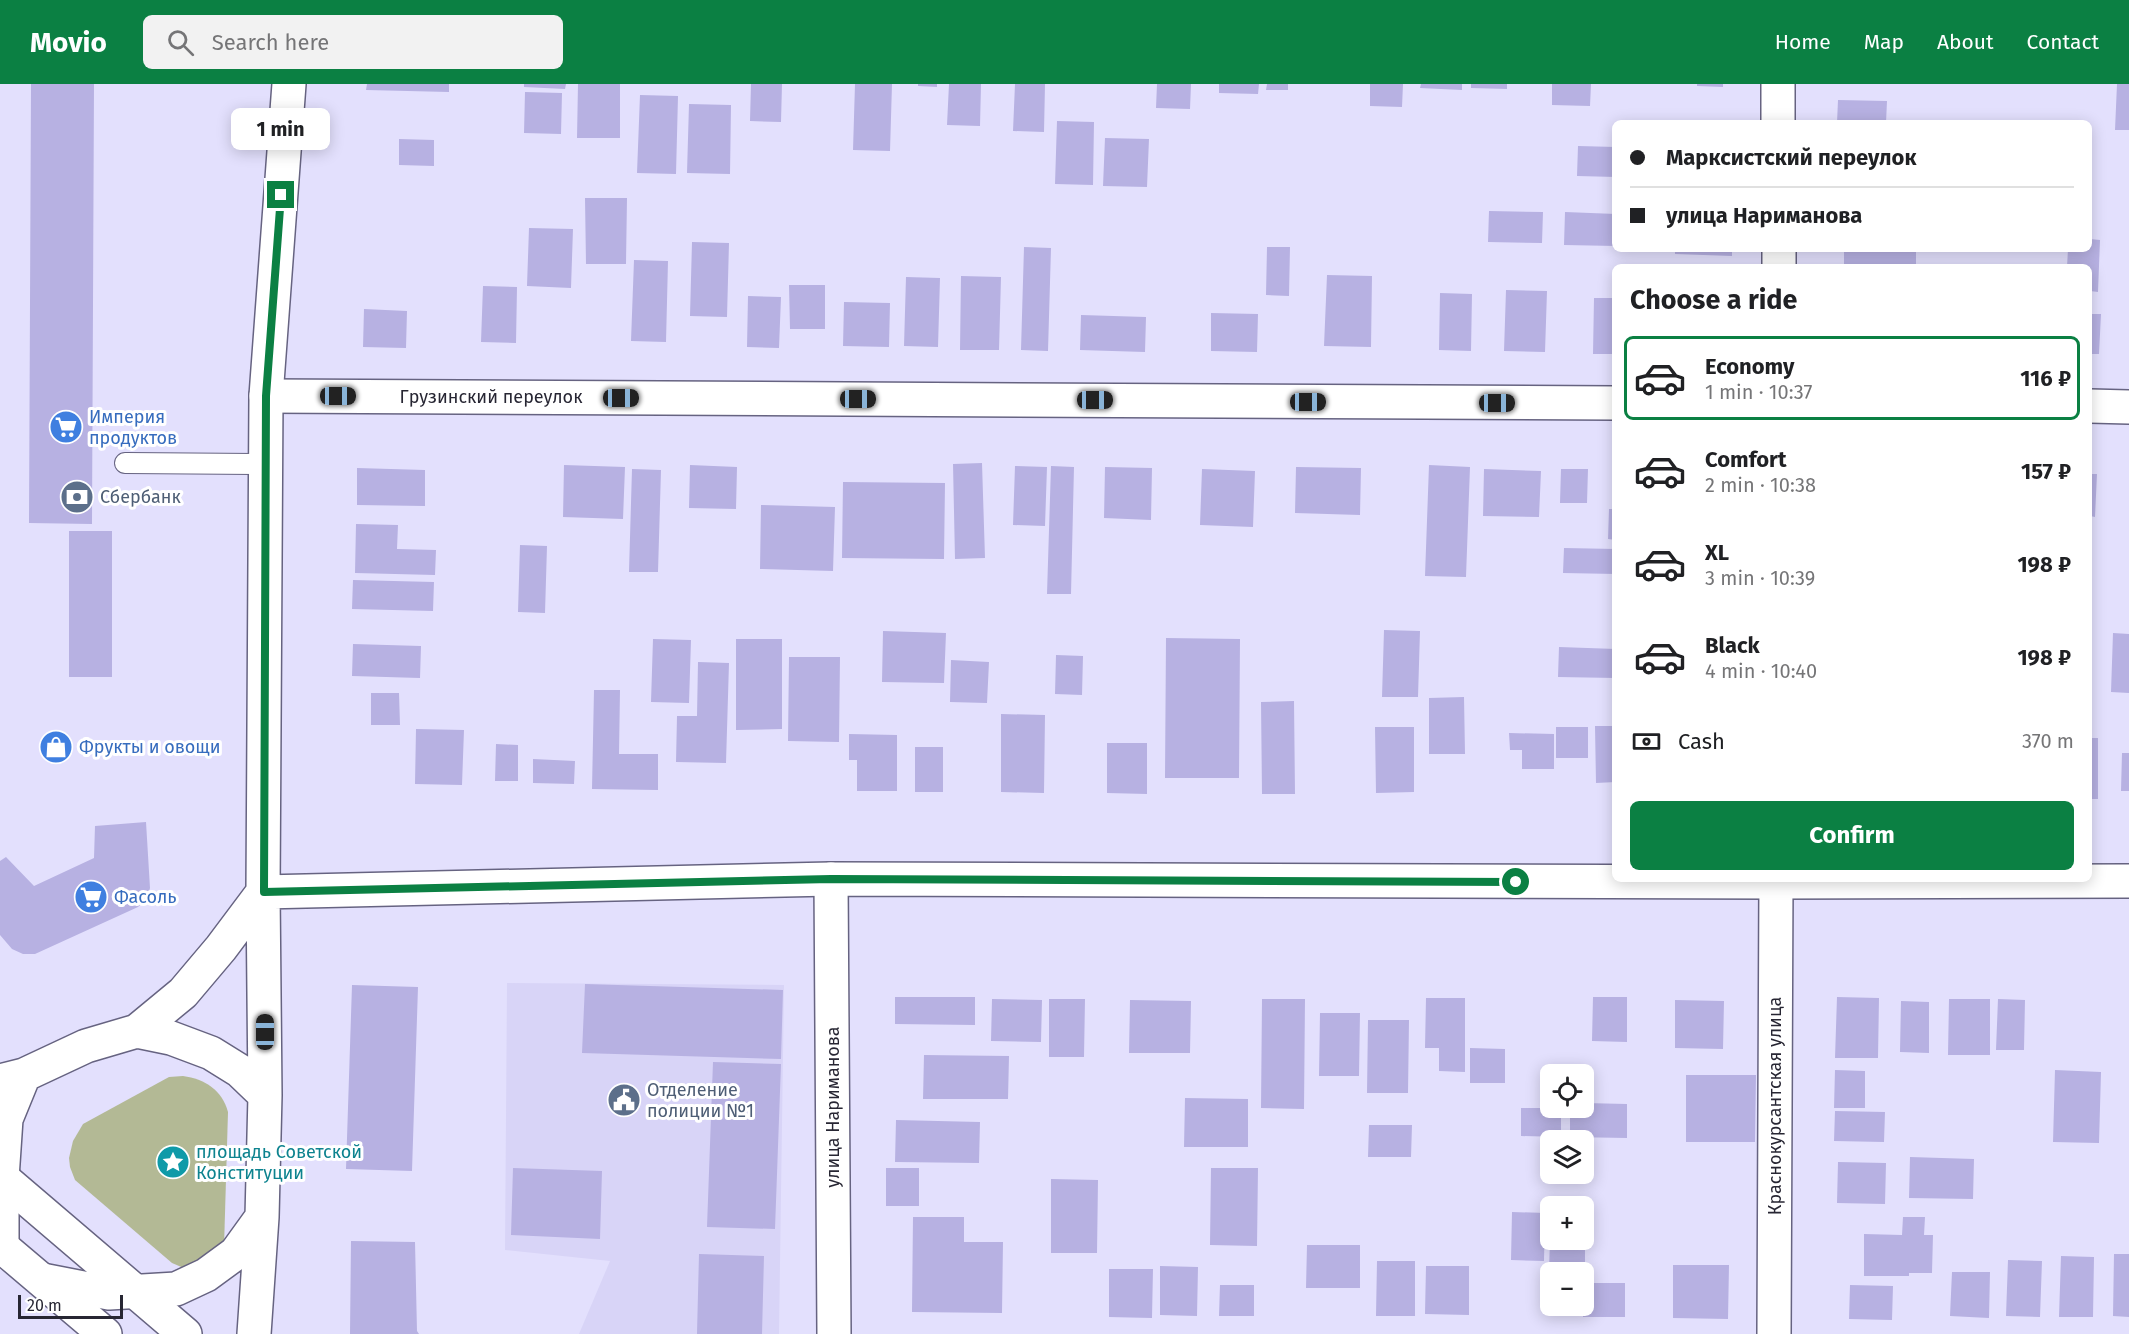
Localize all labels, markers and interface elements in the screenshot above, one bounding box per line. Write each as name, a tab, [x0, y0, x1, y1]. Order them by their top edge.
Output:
search box	[143, 15, 563, 69]
text: Movio	[30, 26, 107, 59]
icon: search	[164, 26, 197, 59]
text: Search here	[212, 29, 329, 56]
text: Home	[1775, 29, 1831, 55]
text: Map	[1864, 29, 1904, 55]
text: About	[1937, 29, 1994, 55]
text: Contact	[2027, 29, 2099, 55]
callout: 1 min	[232, 108, 330, 150]
text: 1 min	[256, 117, 305, 141]
text: Марксистский переулок	[1666, 144, 1917, 171]
route end	[267, 181, 294, 208]
text: улица Нариманова	[1666, 202, 1862, 229]
text: Choose a ride	[1630, 284, 1797, 316]
icon: car	[1633, 351, 1687, 405]
text: Economy	[1705, 353, 1794, 380]
text: 116 ₽	[2020, 365, 2071, 392]
text: 1 min · 10:37	[1705, 380, 1812, 404]
street label: Грузинский переулок	[400, 386, 583, 408]
car	[320, 387, 356, 405]
car	[603, 389, 639, 407]
car	[840, 390, 876, 408]
car	[1077, 391, 1113, 409]
car	[1290, 393, 1326, 411]
car	[1479, 394, 1515, 412]
place label: Империя продуктов	[89, 406, 177, 449]
supermarket icon: Империя продуктов	[48, 409, 84, 445]
icon: car	[1633, 444, 1687, 498]
text: Comfort	[1705, 446, 1786, 473]
text: 157 ₽	[2021, 458, 2071, 485]
text: 2 min · 10:38	[1705, 473, 1816, 497]
bank icon: Сбербанк	[59, 479, 95, 515]
place label: Сбербанк	[100, 486, 181, 508]
icon: car	[1633, 537, 1687, 591]
text: XL	[1705, 539, 1729, 566]
text: 198 ₽	[2017, 551, 2071, 578]
text: 3 min · 10:39	[1705, 566, 1815, 590]
icon: car	[1633, 630, 1687, 684]
text: Black	[1705, 632, 1760, 659]
text: 198 ₽	[2017, 644, 2071, 671]
text: 4 min · 10:40	[1705, 659, 1817, 683]
icon: cash	[1630, 725, 1663, 758]
text: Cash	[1678, 728, 1725, 755]
shop icon: Фрукты и овощи	[38, 729, 74, 765]
text: 370 m	[2022, 729, 2074, 753]
place label: Фрукты и овощи	[79, 736, 220, 758]
button: Confirm	[1630, 801, 2074, 870]
route start	[1502, 868, 1529, 895]
supermarket icon: Фасоль	[73, 879, 109, 915]
place label: Фасоль	[114, 886, 177, 908]
street label: Краснокурсантская улица	[1764, 997, 1786, 1215]
car	[256, 1014, 274, 1050]
street label: улица Нариманова	[822, 1026, 844, 1188]
map controls	[1540, 1064, 1594, 1316]
button: locate	[1540, 1064, 1594, 1118]
place label: Отделение полиции №1	[647, 1079, 754, 1122]
public building icon: Отделение полиции №1	[606, 1082, 642, 1118]
button: layers	[1540, 1130, 1594, 1184]
place label: площадь Советской Конституции	[196, 1141, 362, 1184]
place icon: площадь Советской Конституции	[155, 1144, 191, 1180]
button: +	[1540, 1196, 1594, 1250]
button: −	[1540, 1262, 1594, 1316]
scale bar	[18, 1292, 123, 1320]
text: 20 m	[27, 1296, 62, 1315]

